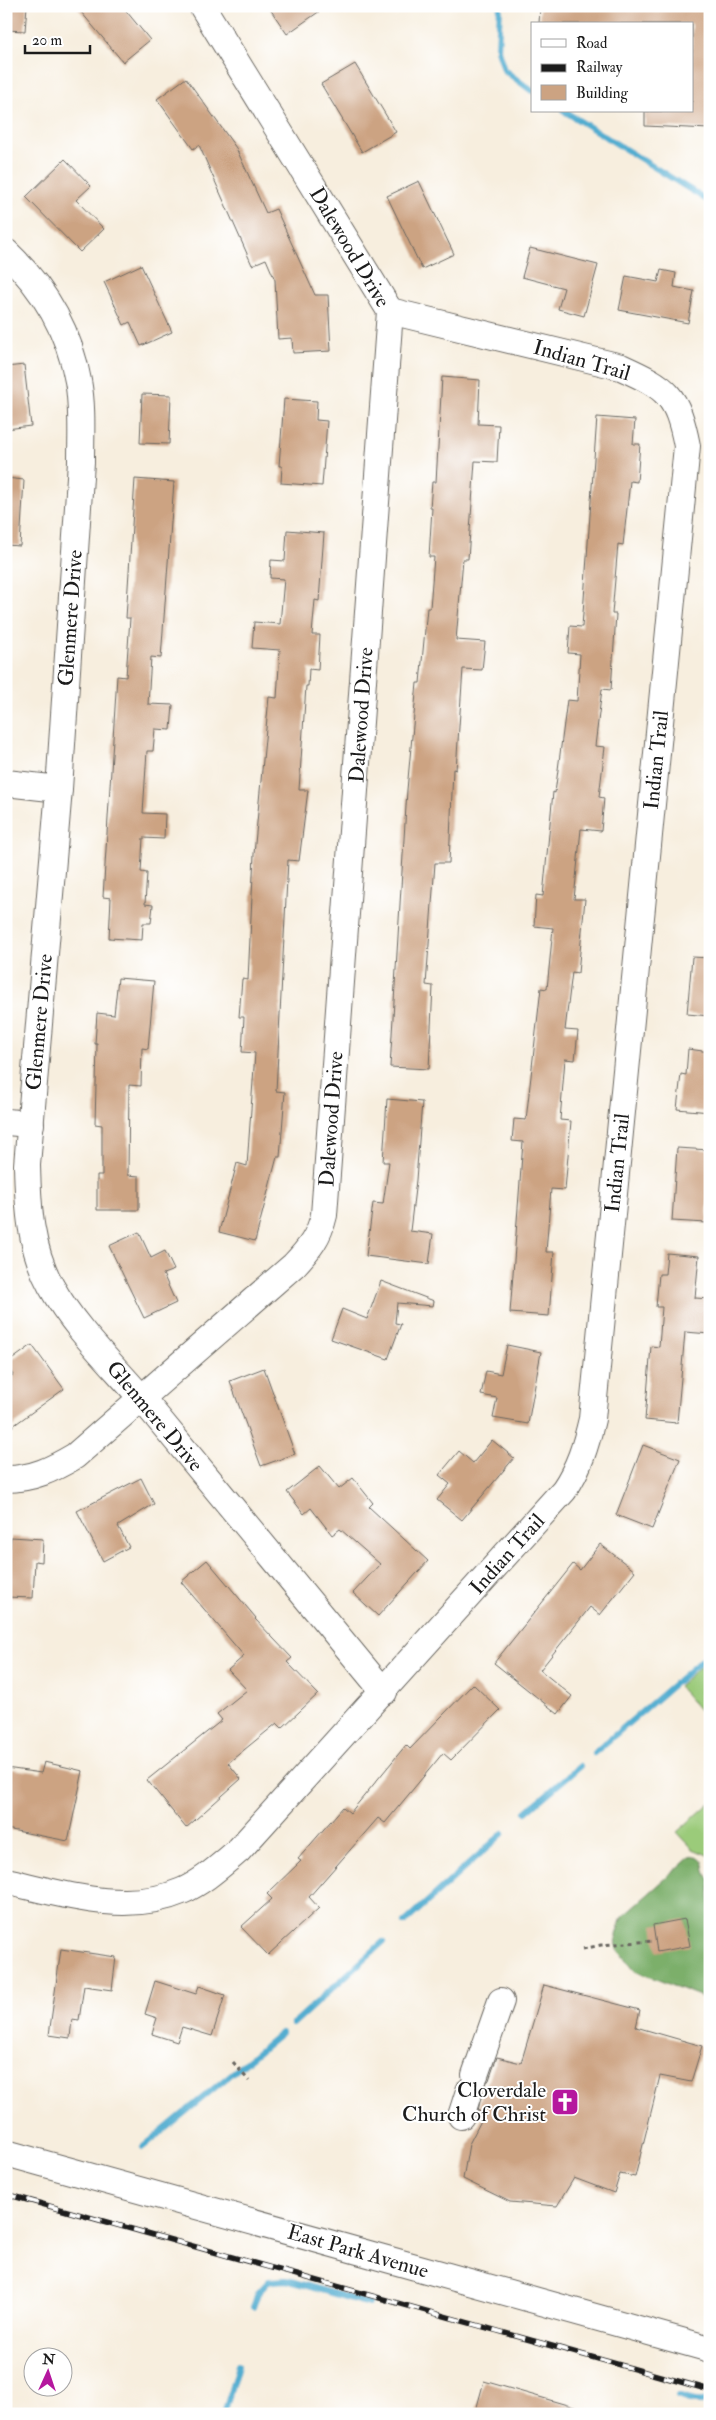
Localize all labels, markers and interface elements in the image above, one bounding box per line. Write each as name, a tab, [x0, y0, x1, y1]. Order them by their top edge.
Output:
scale bar	[25, 22, 90, 54]
legend	[531, 22, 694, 112]
text: 20 m	[32, 31, 62, 50]
text: Road	[576, 34, 608, 53]
text: Railway	[576, 58, 623, 77]
text: Building	[576, 84, 628, 103]
street label: Dalewood Drive	[303, 182, 396, 313]
street label: Indian Trail	[530, 334, 634, 387]
street label: Glenmere Drive	[52, 549, 89, 687]
street label: Dalewood Drive	[343, 646, 380, 784]
street label: Indian Trail	[638, 708, 675, 811]
street label: Glenmere Drive	[20, 953, 59, 1091]
street label: Dalewood Drive	[313, 1050, 350, 1188]
street label: Indian Trail	[599, 1111, 636, 1214]
street label: Glenmere Drive	[100, 1355, 209, 1477]
street label: Indian Trail	[464, 1508, 551, 1600]
place label: Cloverdale Church of Christ	[402, 2077, 546, 2128]
church icon: Cloverdale Church of Christ	[550, 2087, 580, 2117]
street label: East Park Avenue	[284, 2218, 432, 2285]
north arrow	[22, 2348, 72, 2398]
text: N	[41, 2351, 56, 2368]

